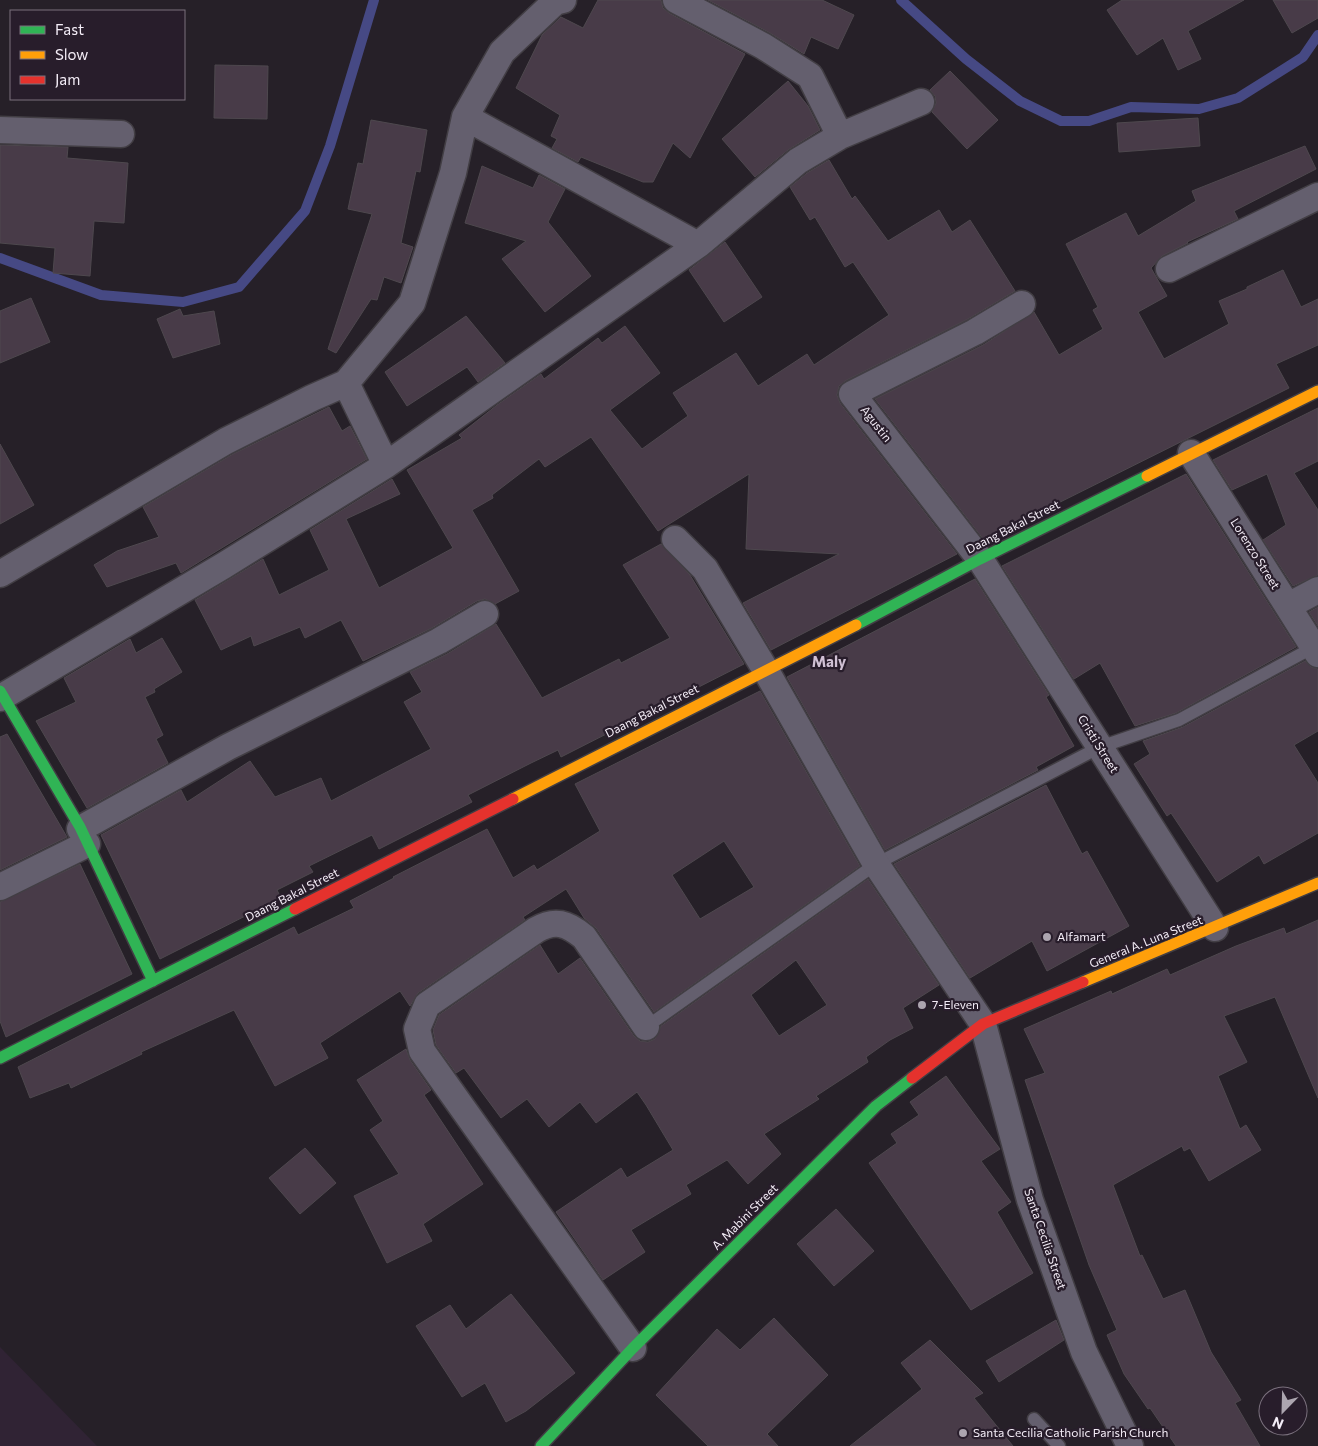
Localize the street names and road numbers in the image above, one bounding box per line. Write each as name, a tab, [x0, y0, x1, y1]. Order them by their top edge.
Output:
street label: Agustin	[858, 403, 895, 444]
street label: Daang Bakal Street	[963, 496, 1062, 556]
street label: Lorenzo Street	[1228, 515, 1283, 592]
street label: Daang Bakal Street	[602, 680, 701, 740]
street label: Cristi Street	[1075, 712, 1122, 775]
street label: Daang Bakal Street	[242, 864, 341, 924]
street label: General A. Luna Street	[1087, 912, 1204, 970]
street label: A. Mabini Street	[708, 1180, 780, 1252]
street label: Santa Cecilia Street	[1022, 1186, 1070, 1291]

